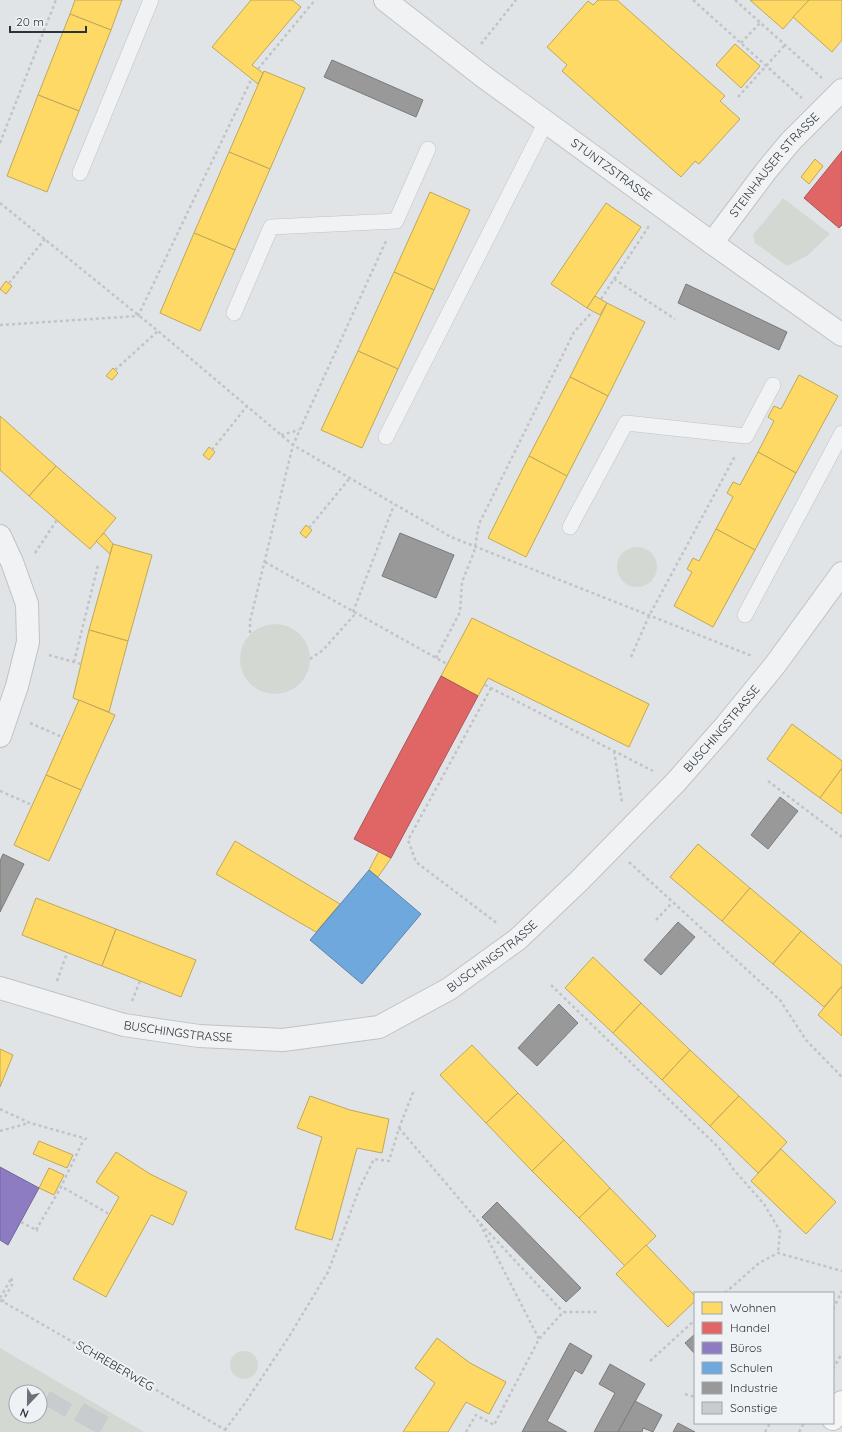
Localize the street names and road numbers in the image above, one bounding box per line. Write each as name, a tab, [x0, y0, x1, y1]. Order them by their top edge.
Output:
street label: STEINHAUSER STRASSE	[726, 109, 822, 220]
street label: STUNTZSTRASSE	[568, 135, 655, 204]
street label: BUSCHINGSTRASSE	[680, 682, 763, 775]
street label: BUSCHINGSTRASSE	[444, 917, 540, 995]
street label: BUSCHINGSTRASSE	[123, 1017, 233, 1045]
street label: SCHREBERWEG	[74, 1337, 157, 1394]

